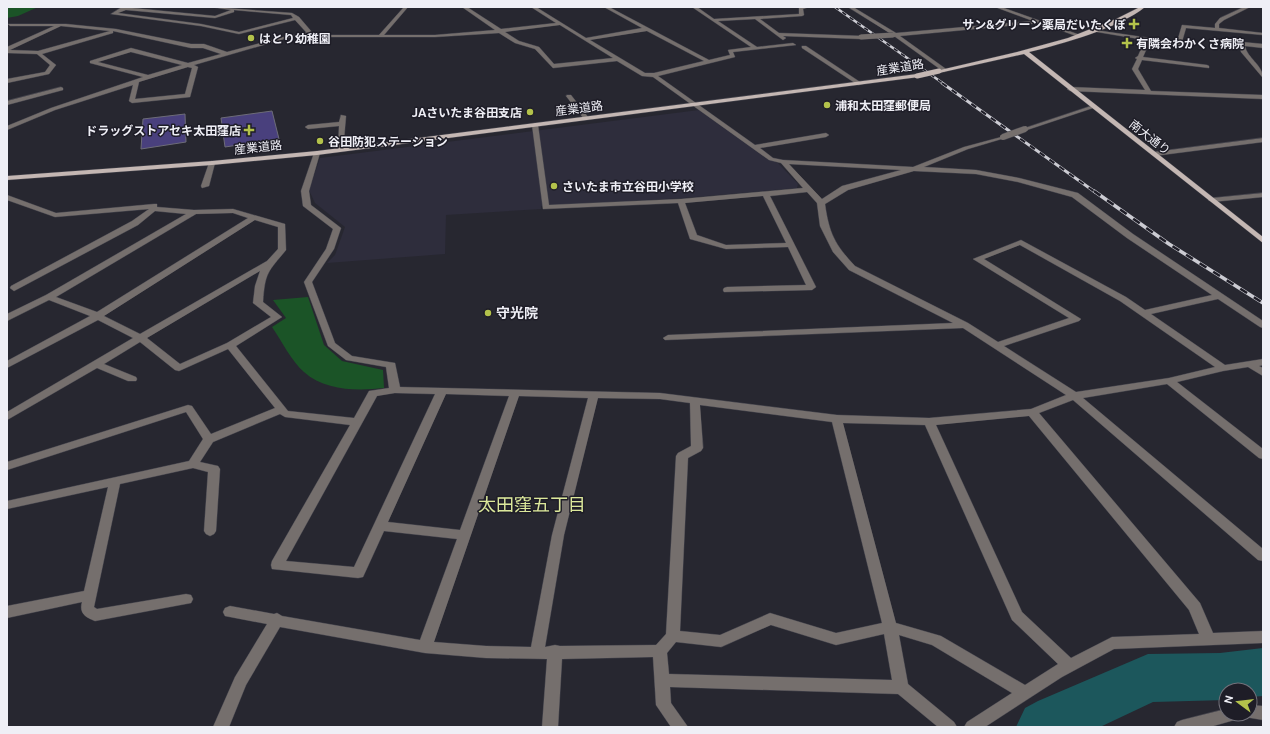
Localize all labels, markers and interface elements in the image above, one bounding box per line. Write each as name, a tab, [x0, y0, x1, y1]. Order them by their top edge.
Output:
place label: サン&グリーン薬局だいたくぼ	[962, 18, 1126, 31]
marker: サン&グリーン薬局だいたくぼ	[1129, 19, 1139, 29]
place label: はとり幼稚園	[259, 32, 331, 45]
marker: はとり幼稚園	[246, 33, 256, 43]
marker: 有隣会わかくさ病院	[1121, 37, 1133, 49]
place label: 有隣会わかくさ病院	[1136, 37, 1244, 50]
street label: 産業道路	[875, 57, 925, 77]
street label: 産業道路	[554, 99, 604, 117]
place label: 浦和太田窪郵便局	[835, 99, 931, 112]
marker: 浦和太田窪郵便局	[822, 100, 832, 110]
place label: JAさいたま谷田支店	[412, 106, 522, 119]
marker: JAさいたま谷田支店	[525, 107, 535, 117]
street label: 南大通り	[1127, 117, 1173, 157]
place label: ドラッグストアセキ太田窪店	[85, 124, 241, 137]
marker: ドラッグストアセキ太田窪店	[244, 125, 254, 135]
place label: 谷田防犯ステーション	[328, 135, 448, 148]
marker: 谷田防犯ステーション	[315, 136, 325, 146]
street label: 産業道路	[233, 138, 283, 156]
place label: さいたま市立谷田小学校	[562, 180, 694, 193]
marker: さいたま市立谷田小学校	[549, 181, 559, 191]
place label: 守光院	[496, 305, 538, 321]
marker: 守光院	[483, 308, 493, 318]
district label: 太田窪五丁目	[478, 494, 586, 514]
north arrow	[1218, 682, 1258, 722]
text: N	[1221, 694, 1235, 705]

